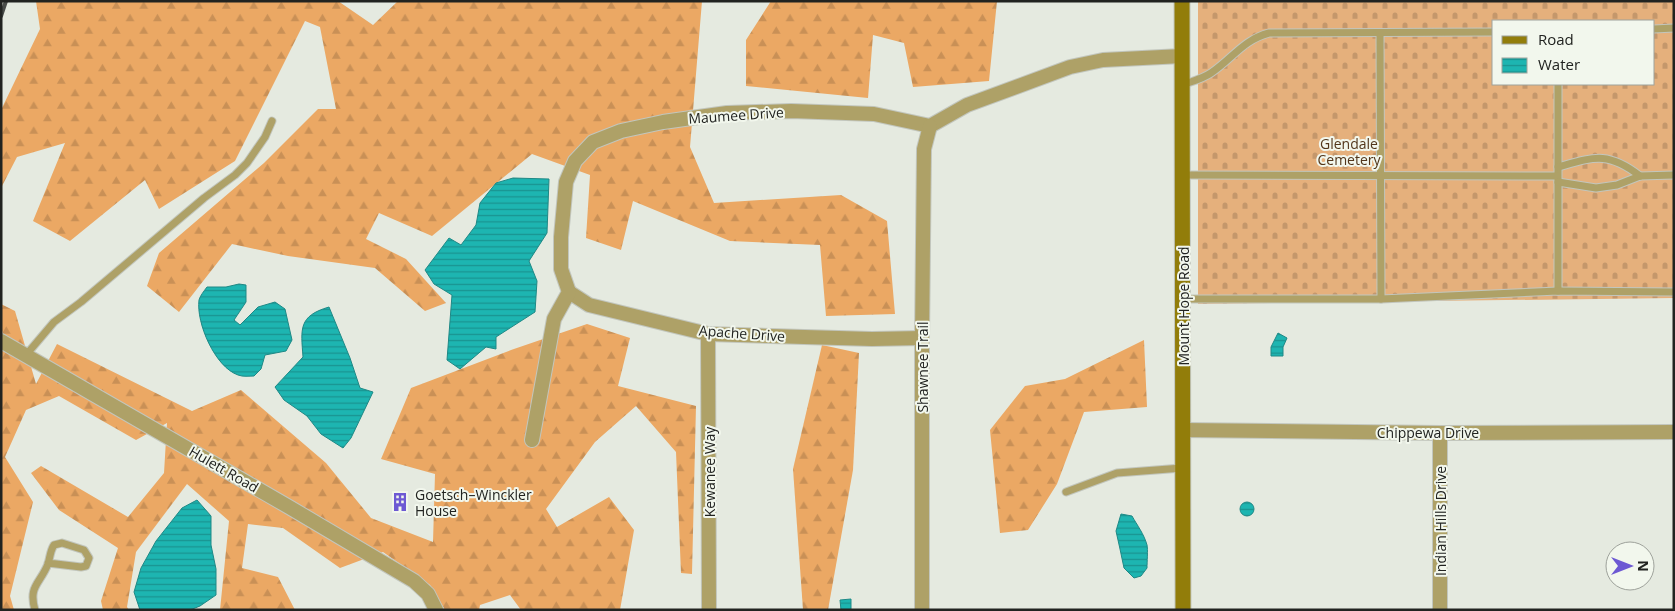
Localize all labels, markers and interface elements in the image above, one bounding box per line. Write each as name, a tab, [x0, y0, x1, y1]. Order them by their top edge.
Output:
legend	[1492, 20, 1655, 85]
text: Road	[1538, 29, 1574, 49]
text: Water	[1538, 54, 1580, 74]
street label: Maumee Drive	[688, 102, 784, 128]
park label: Glendale Cemetery	[1317, 134, 1382, 169]
street label: Mount Hope Road	[1174, 246, 1193, 366]
street label: Apache Drive	[698, 321, 786, 345]
street label: Shawnee Trail	[913, 321, 932, 413]
street label: Chippewa Drive	[1377, 423, 1479, 442]
street label: Kewanee Way	[700, 426, 719, 517]
street label: Hulett Road	[186, 441, 262, 497]
street label: Indian Hills Drive	[1431, 466, 1450, 576]
place label: Goetsch–Winckler House	[415, 485, 532, 520]
building icon: Goetsch–Winckler House	[389, 491, 411, 513]
north arrow	[1605, 541, 1655, 591]
text: N	[1634, 560, 1653, 572]

